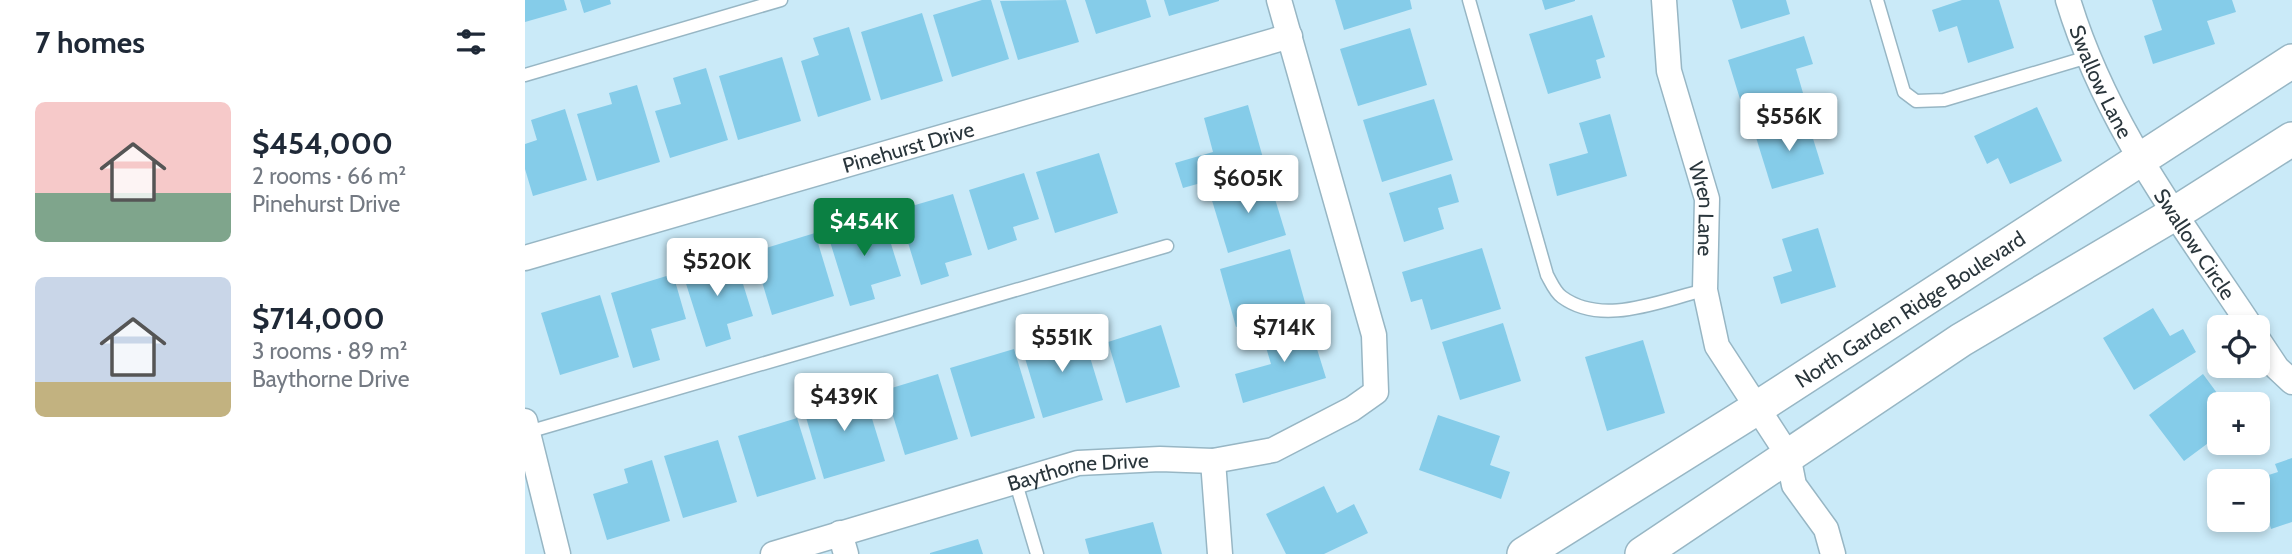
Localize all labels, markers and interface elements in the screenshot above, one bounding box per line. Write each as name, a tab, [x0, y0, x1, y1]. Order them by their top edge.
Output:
street label: Swallow Lane	[2065, 22, 2138, 142]
icon: filters	[452, 23, 490, 61]
text: 7 homes	[35, 24, 145, 61]
pin: $556K	[1740, 94, 1838, 153]
text: $556K	[1756, 102, 1822, 130]
street label: Pinehurst Drive	[840, 116, 977, 178]
text: $454,000	[252, 125, 393, 162]
icon: home	[91, 130, 175, 214]
pin: $605K	[1199, 156, 1297, 215]
street label: Wren Lane	[1684, 158, 1720, 257]
text: 2 rooms · 66 m²	[252, 162, 406, 190]
text: $605K	[1213, 164, 1283, 192]
street label: Swallow Circle	[2149, 184, 2241, 304]
text: Pinehurst Drive	[252, 190, 400, 218]
pin: $454K	[815, 198, 913, 258]
text: $454K	[830, 207, 898, 235]
street label: North Garden Ridge Boulevard	[1790, 225, 2029, 393]
pin: $520K	[668, 238, 766, 298]
text: $520K	[683, 247, 751, 275]
text: $714,000	[252, 300, 385, 337]
pin: $714K	[1235, 304, 1333, 364]
icon: home	[91, 305, 175, 389]
text: $714K	[1253, 313, 1315, 341]
pin: $551K	[1013, 314, 1111, 374]
map controls	[2207, 315, 2270, 532]
button: locate	[2207, 315, 2270, 378]
text: $551K	[1032, 323, 1092, 351]
text: 3 rooms · 89 m²	[252, 337, 407, 365]
text: Baythorne Drive	[252, 365, 409, 393]
pin: $439K	[795, 374, 893, 433]
text: $439K	[810, 382, 878, 410]
button: +	[2207, 392, 2270, 455]
street label: Baythorne Drive	[1004, 447, 1149, 496]
button: −	[2207, 469, 2270, 532]

